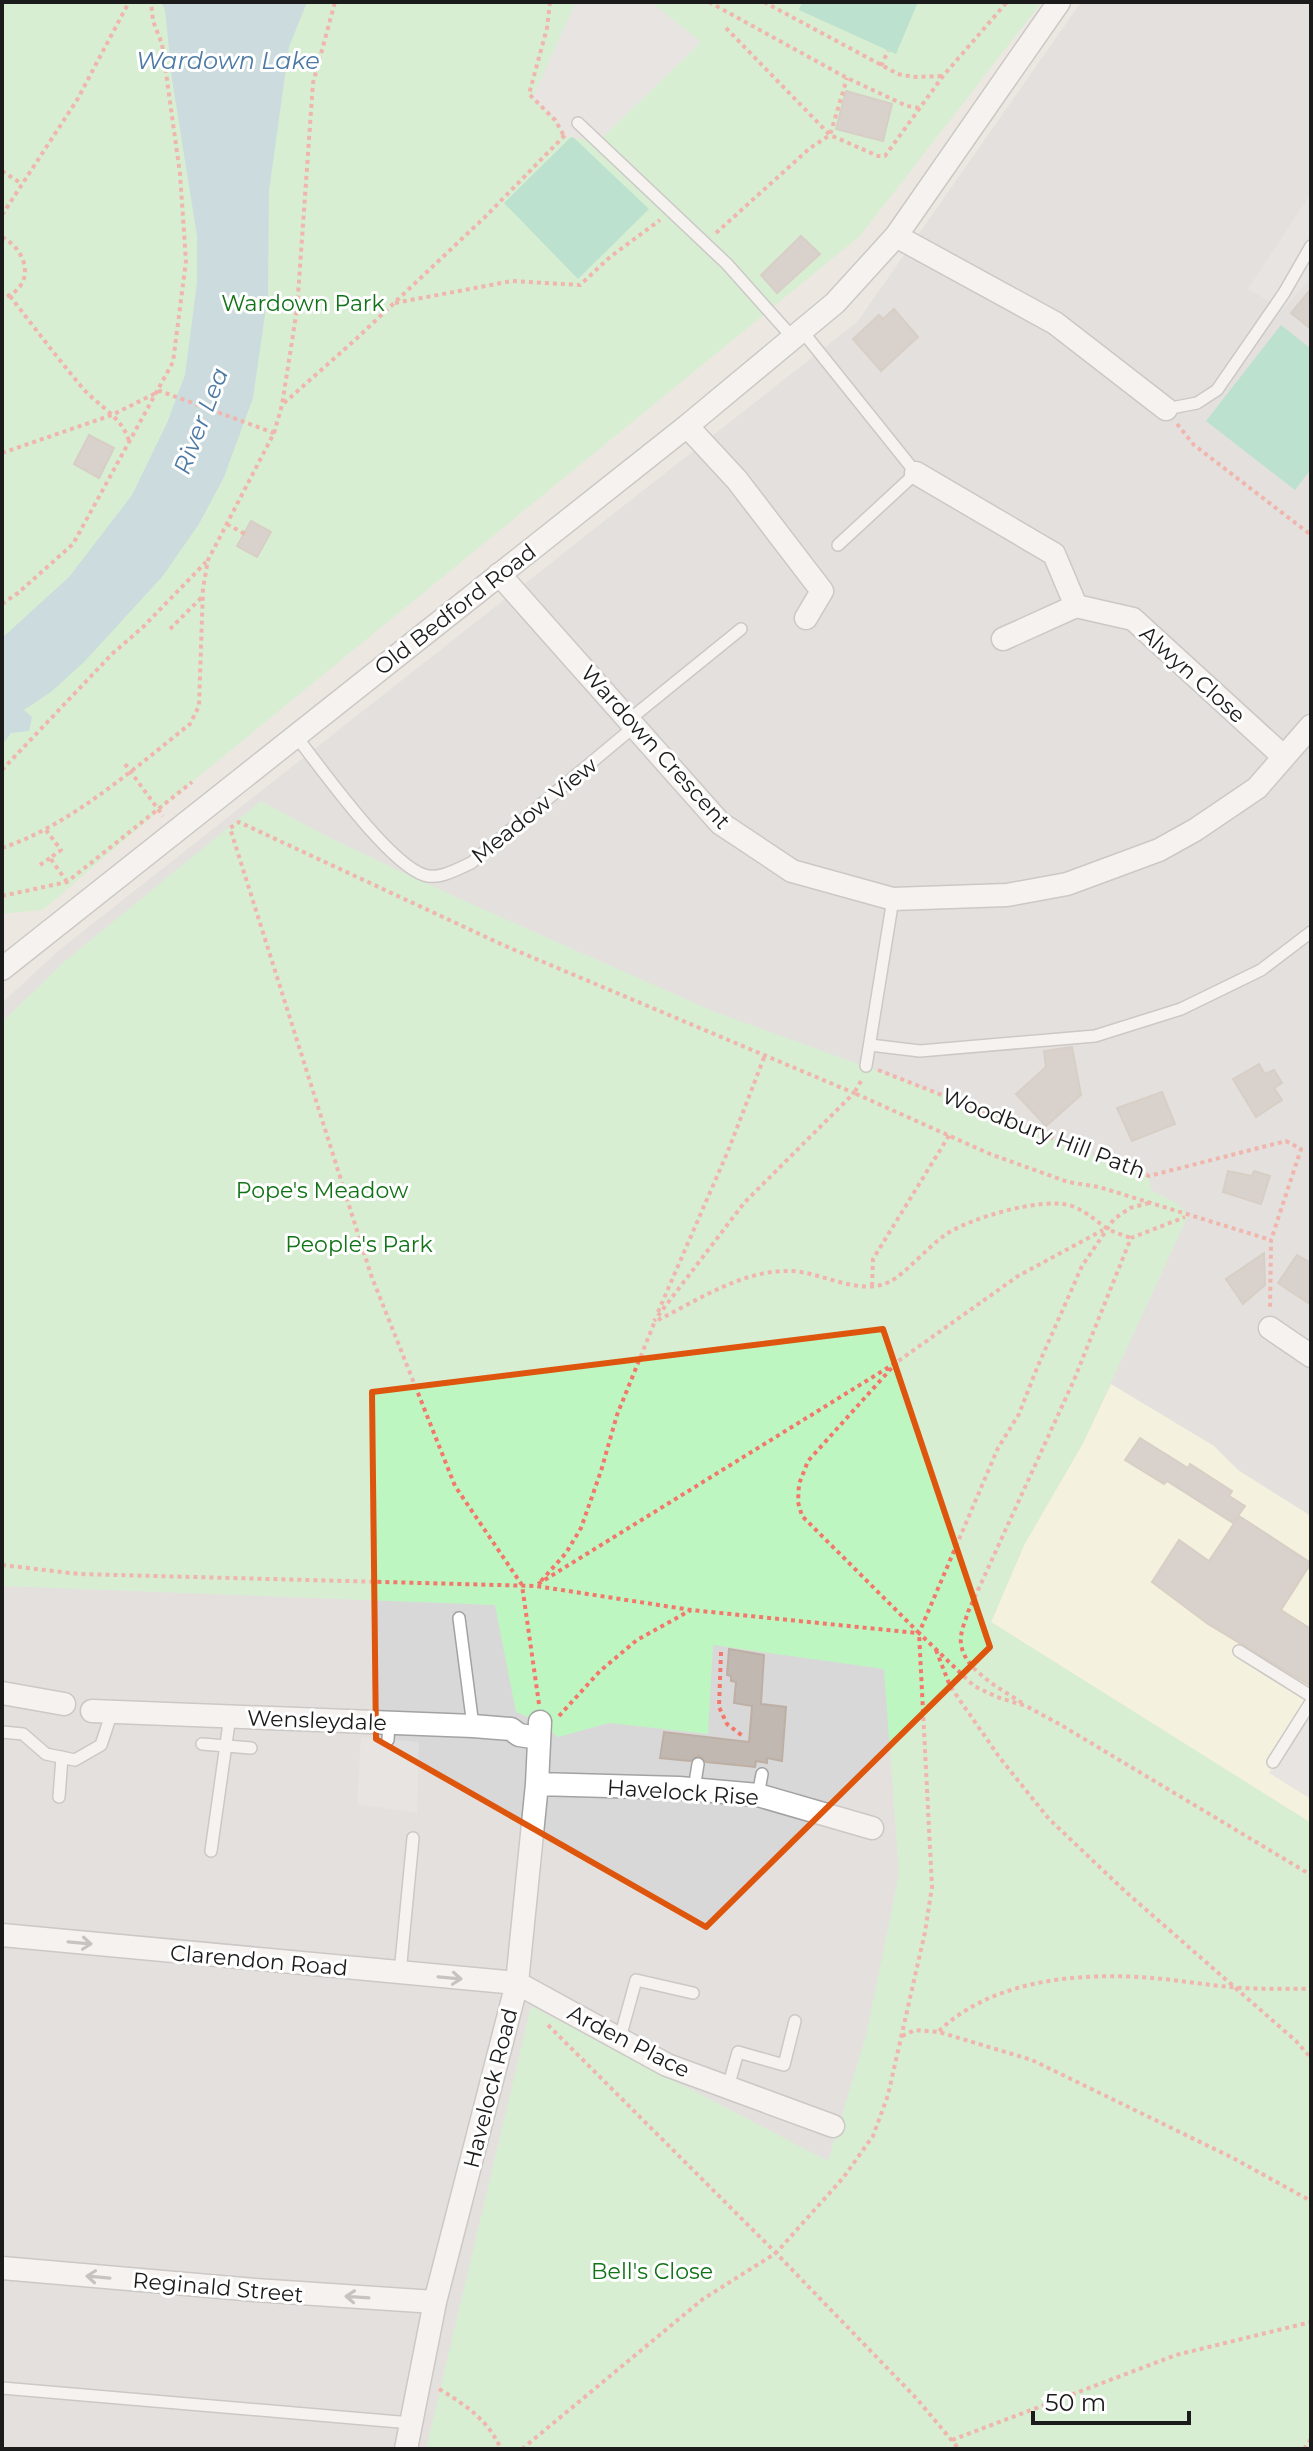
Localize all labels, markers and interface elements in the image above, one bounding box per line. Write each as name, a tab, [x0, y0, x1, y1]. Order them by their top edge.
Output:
water label: Wardown Lake	[136, 46, 320, 75]
park label: Wardown Park	[221, 290, 386, 317]
water label: River Lea	[167, 364, 234, 478]
street label: Old Bedford Road	[369, 538, 541, 681]
street label: Alwyn Close	[1134, 620, 1251, 729]
street label: Wardown Crescent	[575, 660, 736, 835]
street label: Meadow View	[466, 751, 603, 869]
street label: Woodbury Hill Path	[938, 1082, 1149, 1185]
park label: Pope's Meadow	[236, 1177, 409, 1204]
park label: People's Park	[285, 1231, 434, 1258]
street label: Wensleydale	[247, 1705, 387, 1736]
street label: Havelock Rise	[606, 1774, 760, 1811]
one-way arrow	[66, 1936, 93, 1951]
street label: Clarendon Road	[169, 1939, 349, 1982]
one-way arrow	[436, 1970, 463, 1985]
street label: Arden Place	[563, 1999, 694, 2084]
street label: Havelock Road	[458, 2005, 523, 2171]
park label: Bell's Close	[591, 2258, 713, 2285]
street label: Reginald Street	[132, 2267, 304, 2308]
one-way arrow	[85, 2269, 112, 2284]
one-way arrow	[344, 2289, 371, 2304]
scale bar	[1033, 2375, 1189, 2425]
text: 50 m	[1045, 2388, 1106, 2417]

